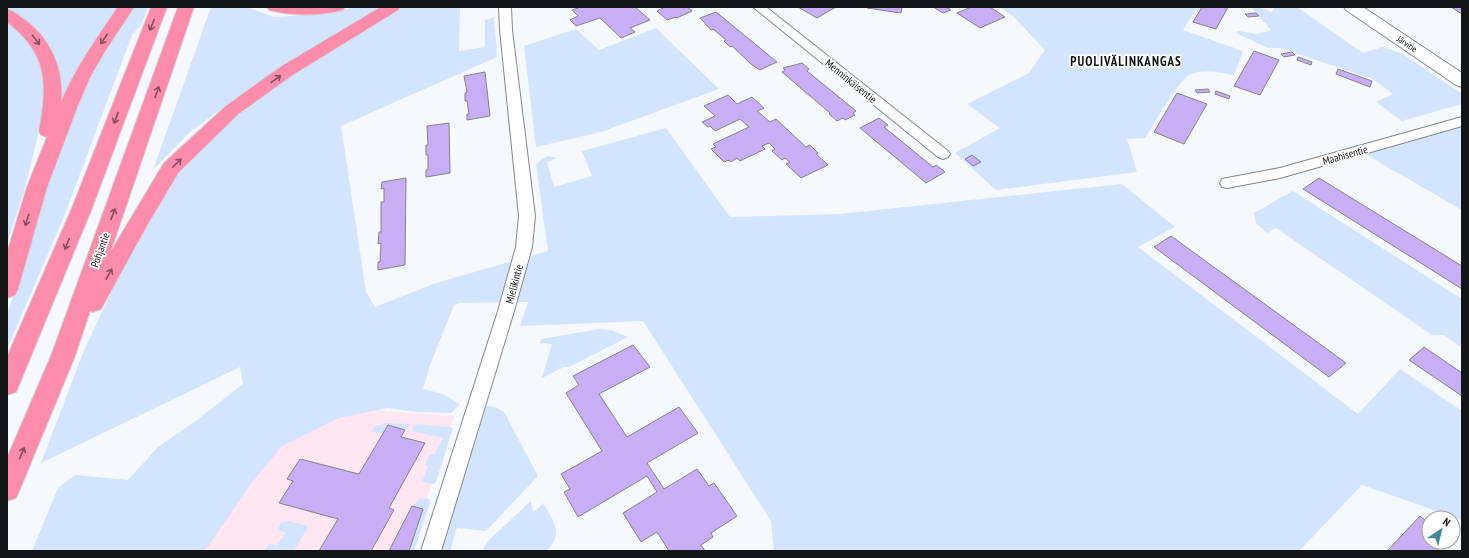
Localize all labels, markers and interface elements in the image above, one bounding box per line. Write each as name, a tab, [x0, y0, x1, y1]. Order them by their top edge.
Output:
one-way arrow	[148, 18, 155, 30]
street label: Järvitie	[1394, 32, 1420, 54]
one-way arrow	[100, 33, 108, 44]
one-way arrow	[32, 34, 40, 45]
district label: PUOLIVÄLINKANGAS	[1070, 53, 1182, 70]
street label: Menninkäisentie	[822, 56, 880, 106]
one-way arrow	[270, 75, 281, 83]
one-way arrow	[153, 86, 161, 98]
one-way arrow	[112, 111, 120, 123]
street label: Maahisentie	[1321, 142, 1370, 168]
one-way arrow	[171, 159, 181, 168]
one-way arrow	[110, 208, 117, 221]
one-way arrow	[23, 213, 30, 226]
street label: Pohjantie	[87, 230, 113, 269]
one-way arrow	[63, 237, 70, 249]
street label: Mielikintie	[502, 262, 526, 305]
one-way arrow	[106, 268, 113, 280]
one-way arrow	[19, 448, 26, 460]
north arrow	[1421, 510, 1461, 550]
text: N	[1440, 514, 1453, 529]

